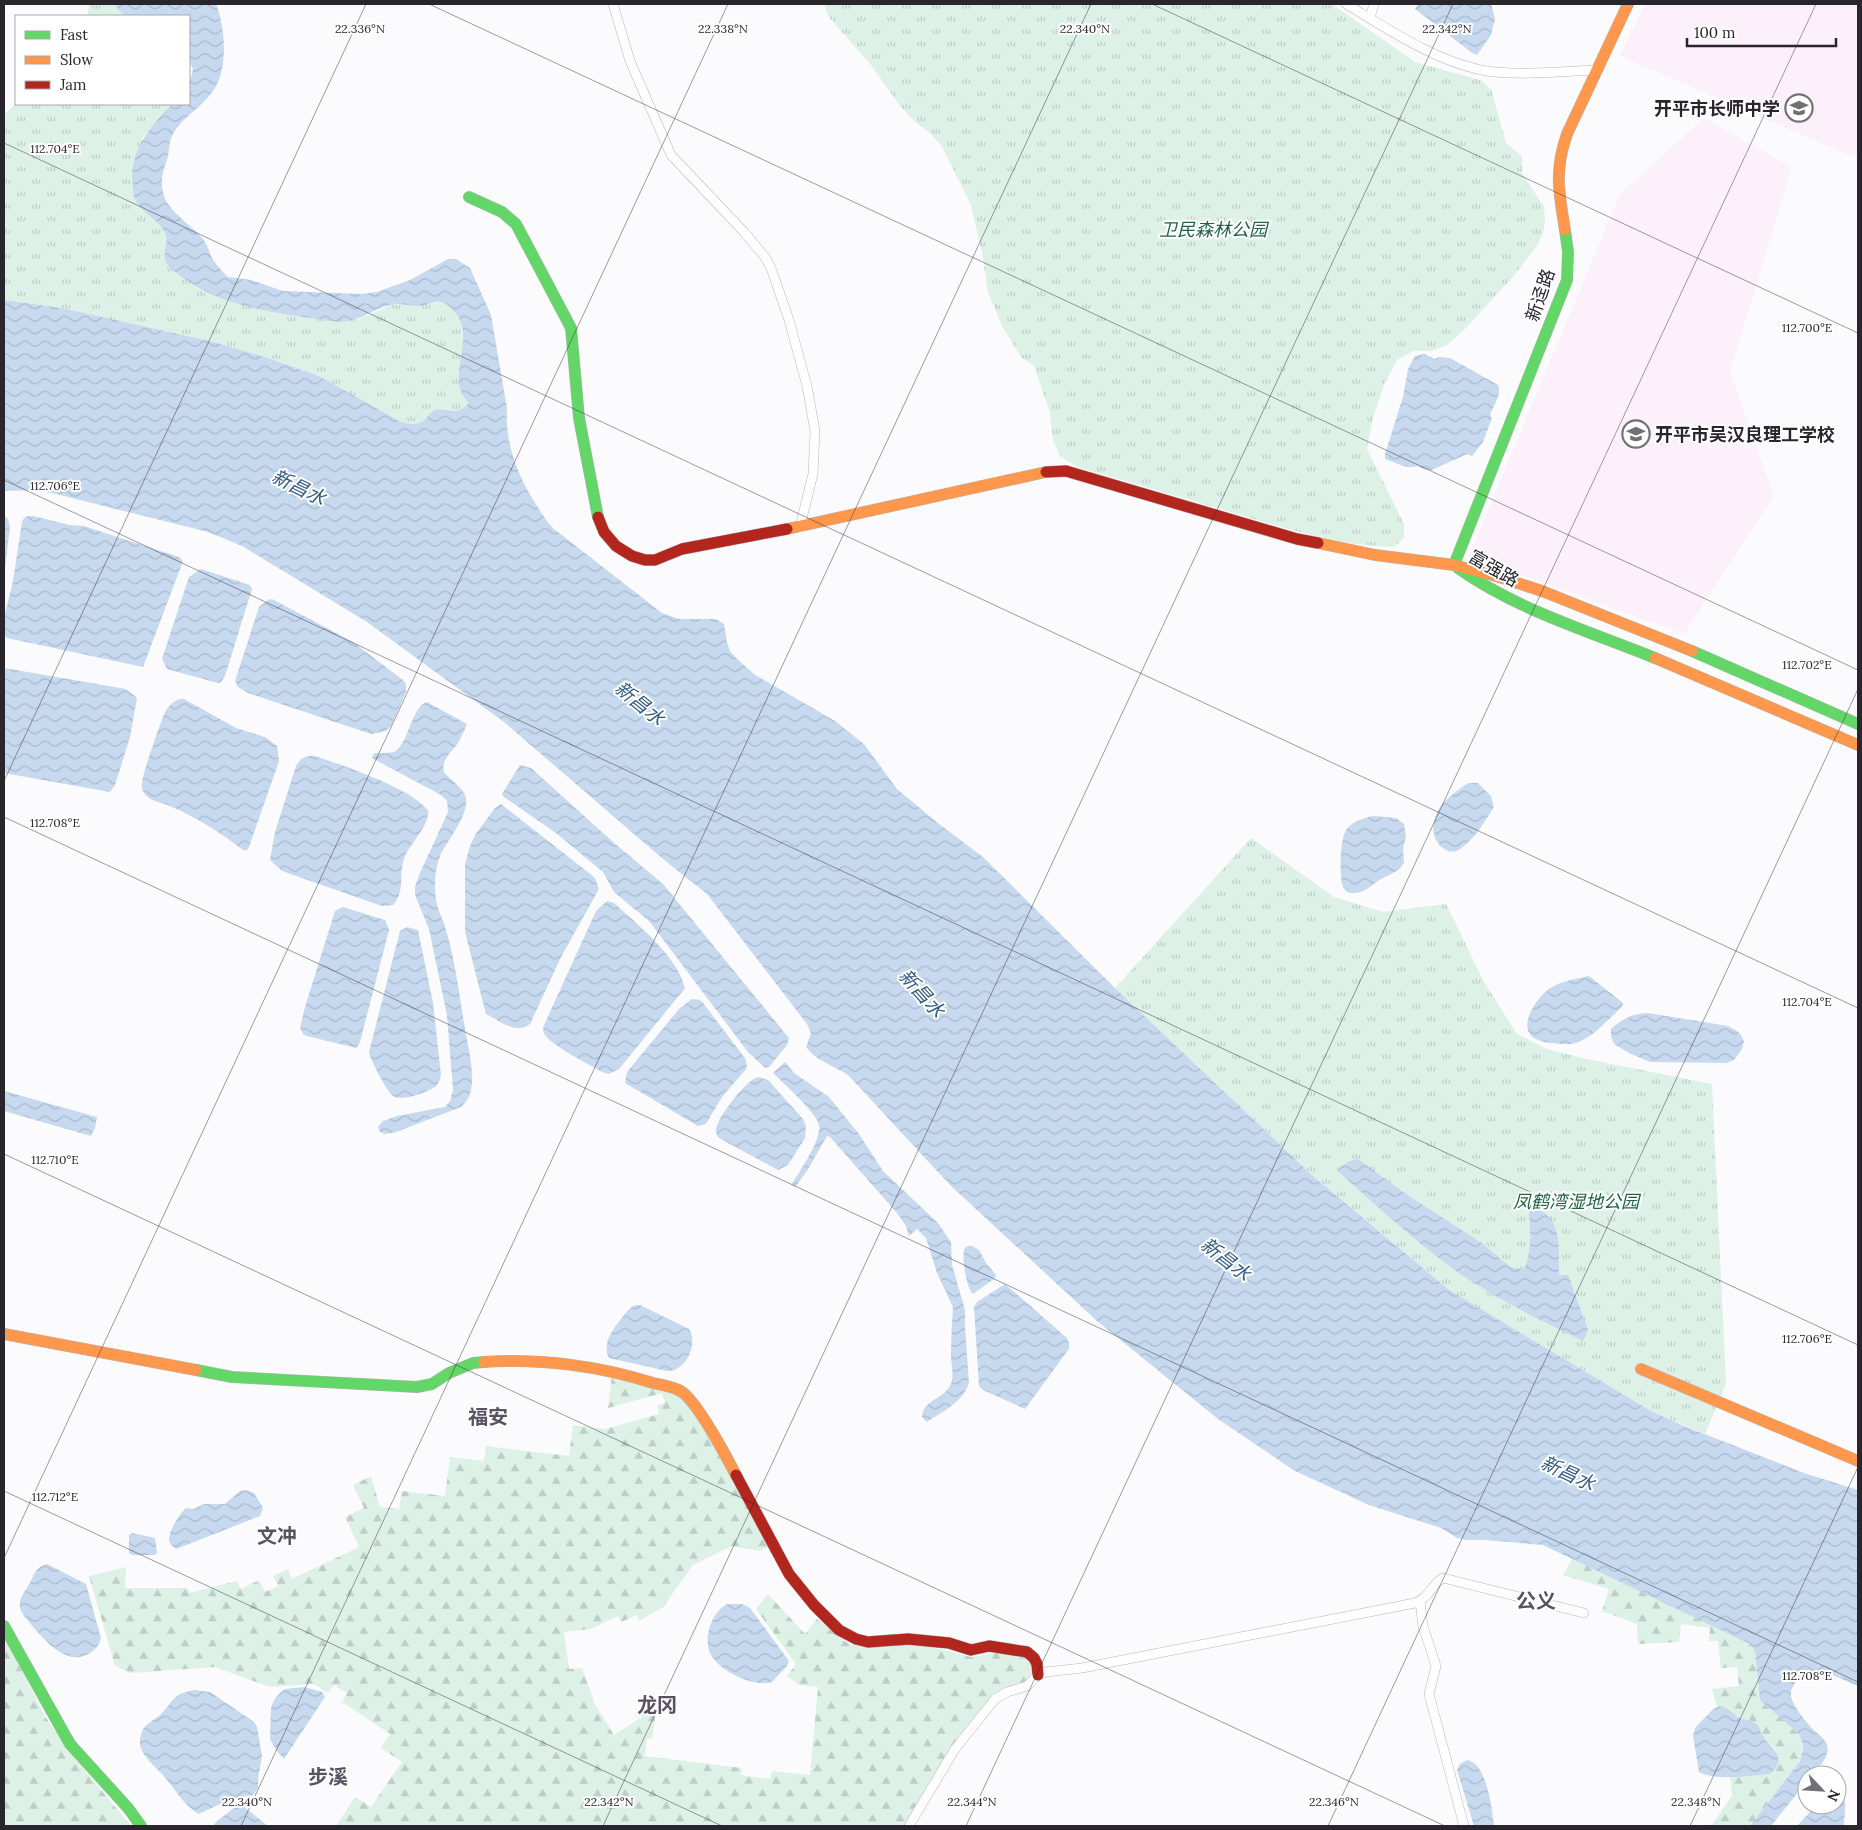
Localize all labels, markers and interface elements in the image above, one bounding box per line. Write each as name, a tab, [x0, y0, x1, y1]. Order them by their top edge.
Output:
legend	[15, 15, 190, 105]
scale bar	[1687, 15, 1836, 47]
text: 22.336°N	[335, 21, 385, 36]
text: 22.338°N	[698, 21, 748, 36]
text: 22.340°N	[1060, 21, 1110, 36]
text: 22.342°N	[1422, 21, 1472, 36]
text: 100 m	[1694, 23, 1735, 42]
text: Fast	[60, 25, 88, 44]
text: Slow	[60, 50, 93, 69]
text: Jam	[59, 75, 87, 94]
school or university icon: 开平市长师中学	[1784, 93, 1814, 123]
place label: 开平市长师中学	[1654, 97, 1780, 120]
text: 112.704°E	[30, 141, 80, 156]
park label: 卫民森林公园	[1159, 218, 1270, 241]
street label: 新迳路	[1520, 266, 1560, 324]
text: 112.700°E	[1782, 320, 1832, 335]
school or university icon: 开平市吴汉良理工学校	[1621, 419, 1651, 449]
place label: 开平市吴汉良理工学校	[1655, 423, 1835, 446]
water label: 新昌水	[268, 464, 331, 511]
text: 112.706°E	[30, 478, 80, 493]
street label: 富强路	[1465, 545, 1523, 591]
text: 112.702°E	[1782, 657, 1832, 672]
water label: 新昌水	[610, 676, 670, 731]
text: 112.708°E	[30, 815, 80, 830]
water label: 新昌水	[894, 964, 951, 1023]
text: 112.704°E	[1782, 994, 1832, 1009]
text: 112.710°E	[31, 1152, 79, 1167]
park label: 凤鹤湾湿地公园	[1513, 1190, 1642, 1213]
water label: 新昌水	[1196, 1232, 1257, 1287]
text: 112.706°E	[1782, 1331, 1832, 1346]
district label: 福安	[468, 1404, 508, 1429]
water label: 新昌水	[1537, 1450, 1600, 1496]
text: 112.712°E	[32, 1489, 78, 1504]
district label: 文冲	[257, 1523, 297, 1548]
district label: 公义	[1516, 1588, 1556, 1613]
text: 112.708°E	[1782, 1668, 1832, 1683]
district label: 龙冈	[637, 1692, 677, 1717]
district label: 步溪	[308, 1764, 348, 1789]
north arrow	[1797, 1765, 1847, 1815]
text: N	[1823, 1787, 1844, 1804]
text: 22.340°N	[222, 1794, 272, 1809]
text: 22.342°N	[584, 1794, 634, 1809]
text: 22.344°N	[947, 1794, 997, 1809]
text: 22.346°N	[1309, 1794, 1359, 1809]
text: 22.348°N	[1671, 1794, 1721, 1809]

